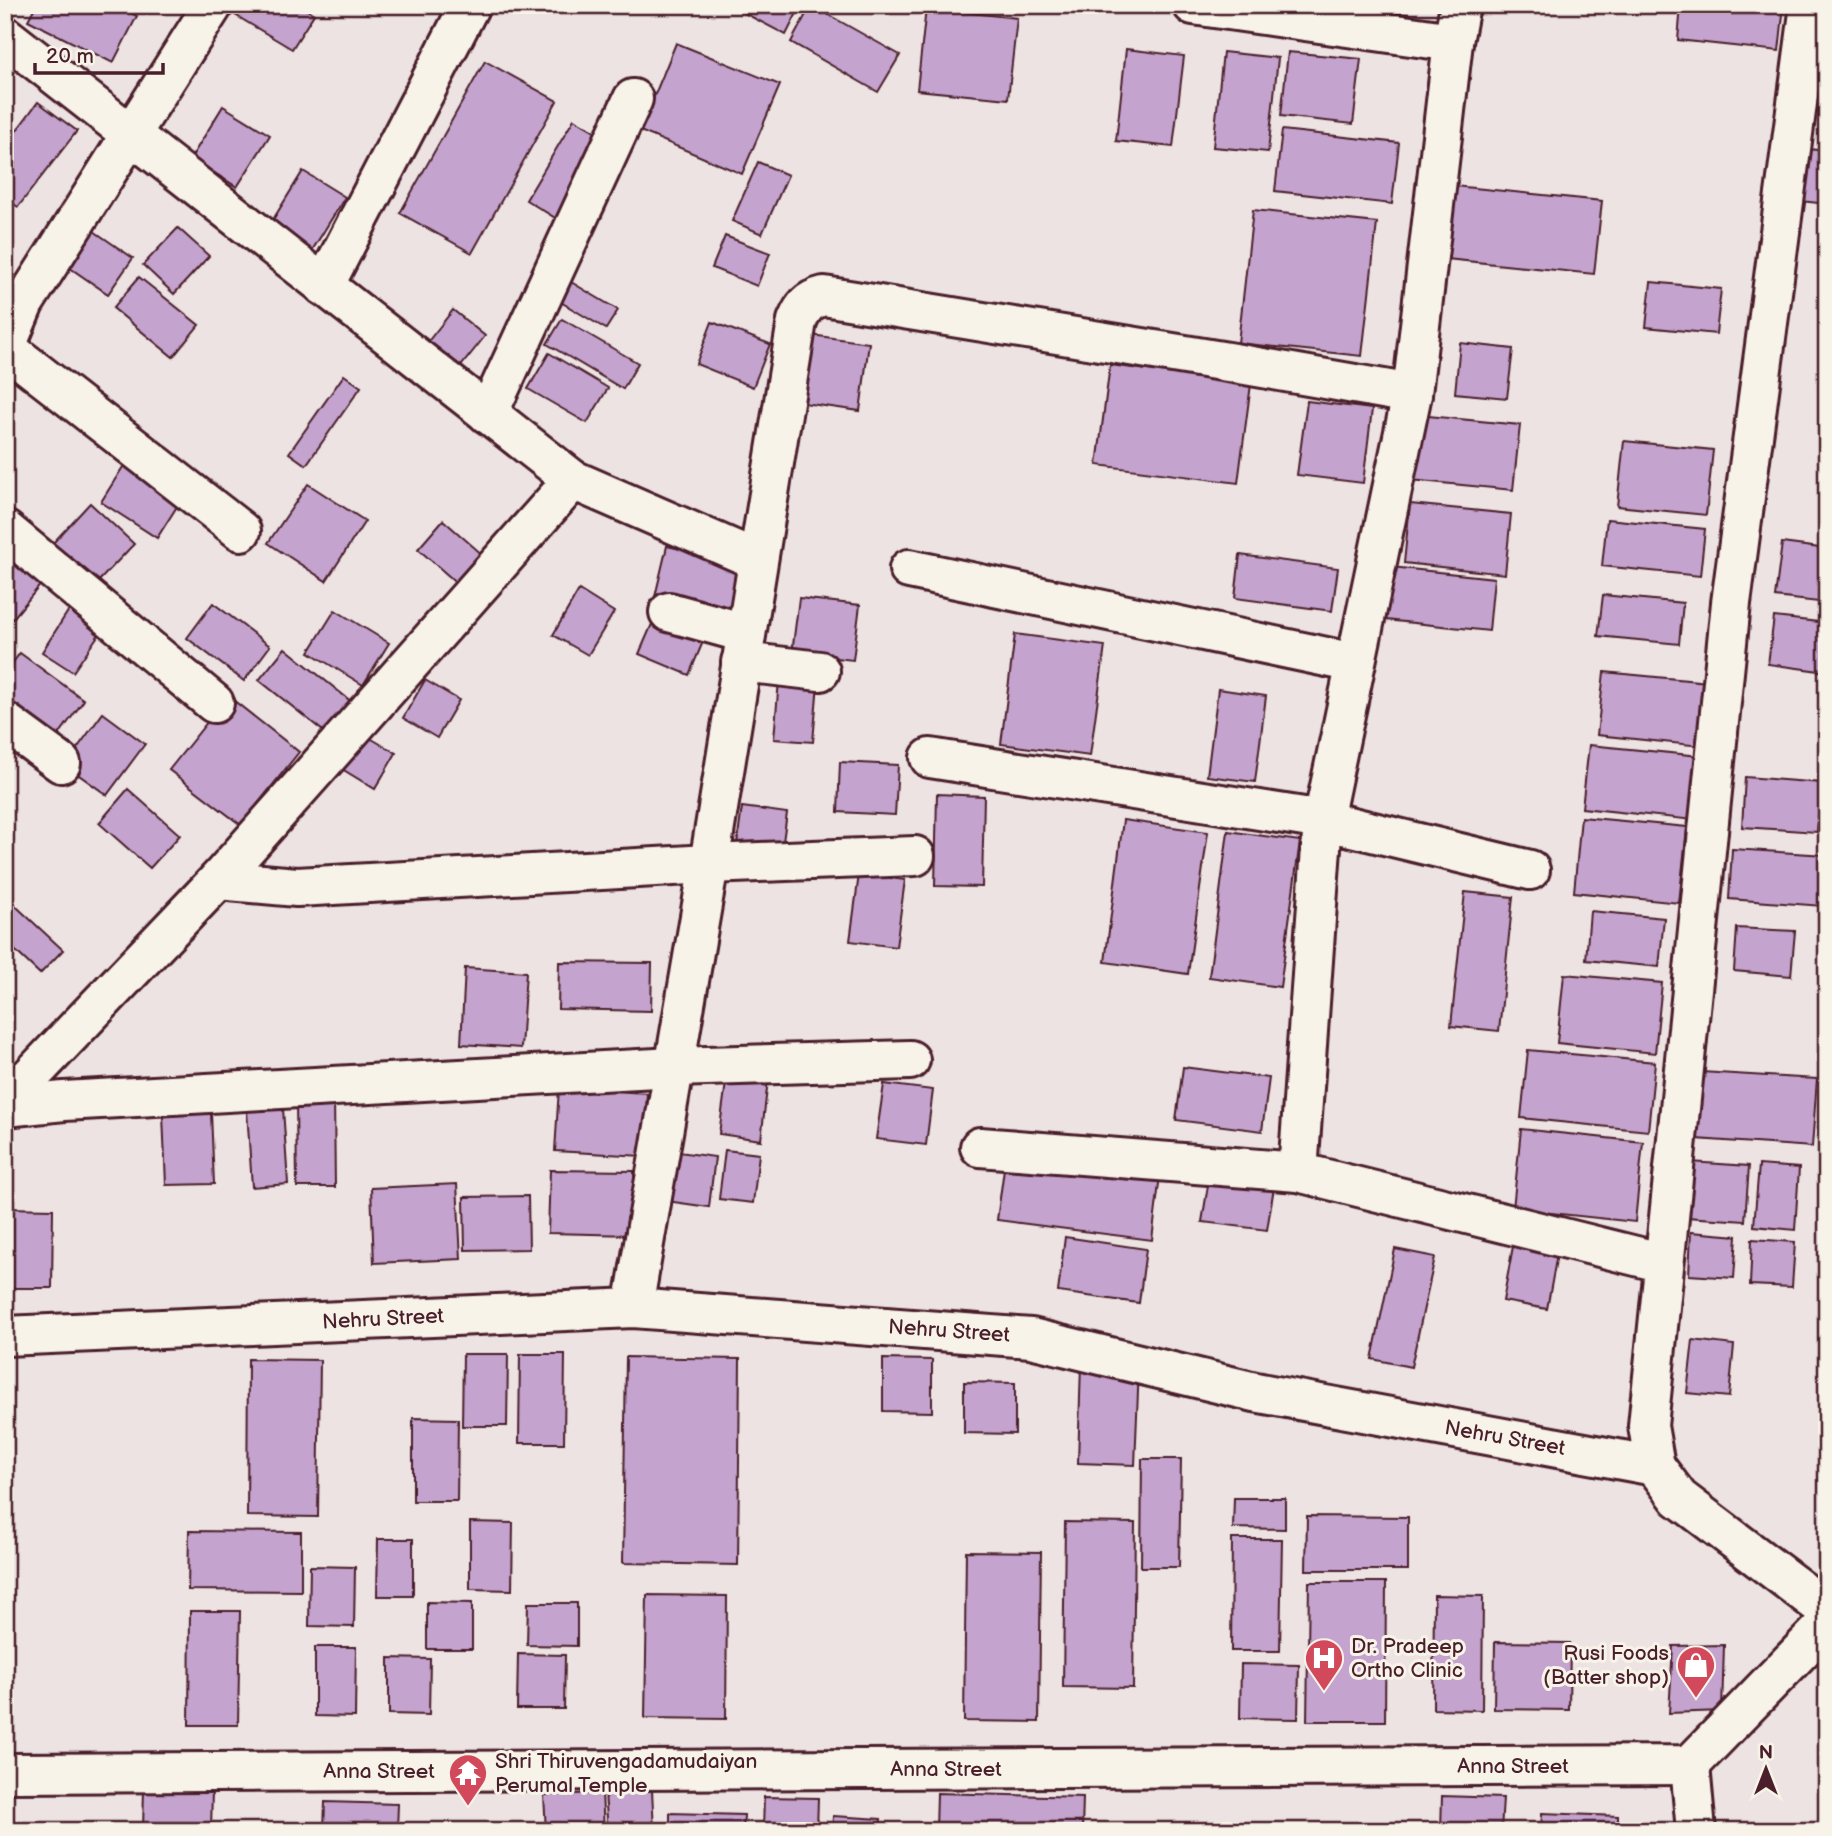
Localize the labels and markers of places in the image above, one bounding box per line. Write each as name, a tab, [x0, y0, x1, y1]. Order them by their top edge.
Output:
place label: Dr. Pradeep Ortho Clinic	[1351, 1634, 1464, 1683]
hospital icon: Dr. Pradeep Ortho Clinic	[1303, 1637, 1345, 1692]
place label: Rusi Foods (Batter shop)	[1543, 1641, 1669, 1690]
shop icon: Rusi Foods (Batter shop)	[1675, 1644, 1717, 1699]
place label: Shri Thiruvengadamudaiyan Perumal Temple	[495, 1749, 757, 1798]
temple icon: Shri Thiruvengadamudaiyan Perumal Temple	[447, 1752, 489, 1807]

